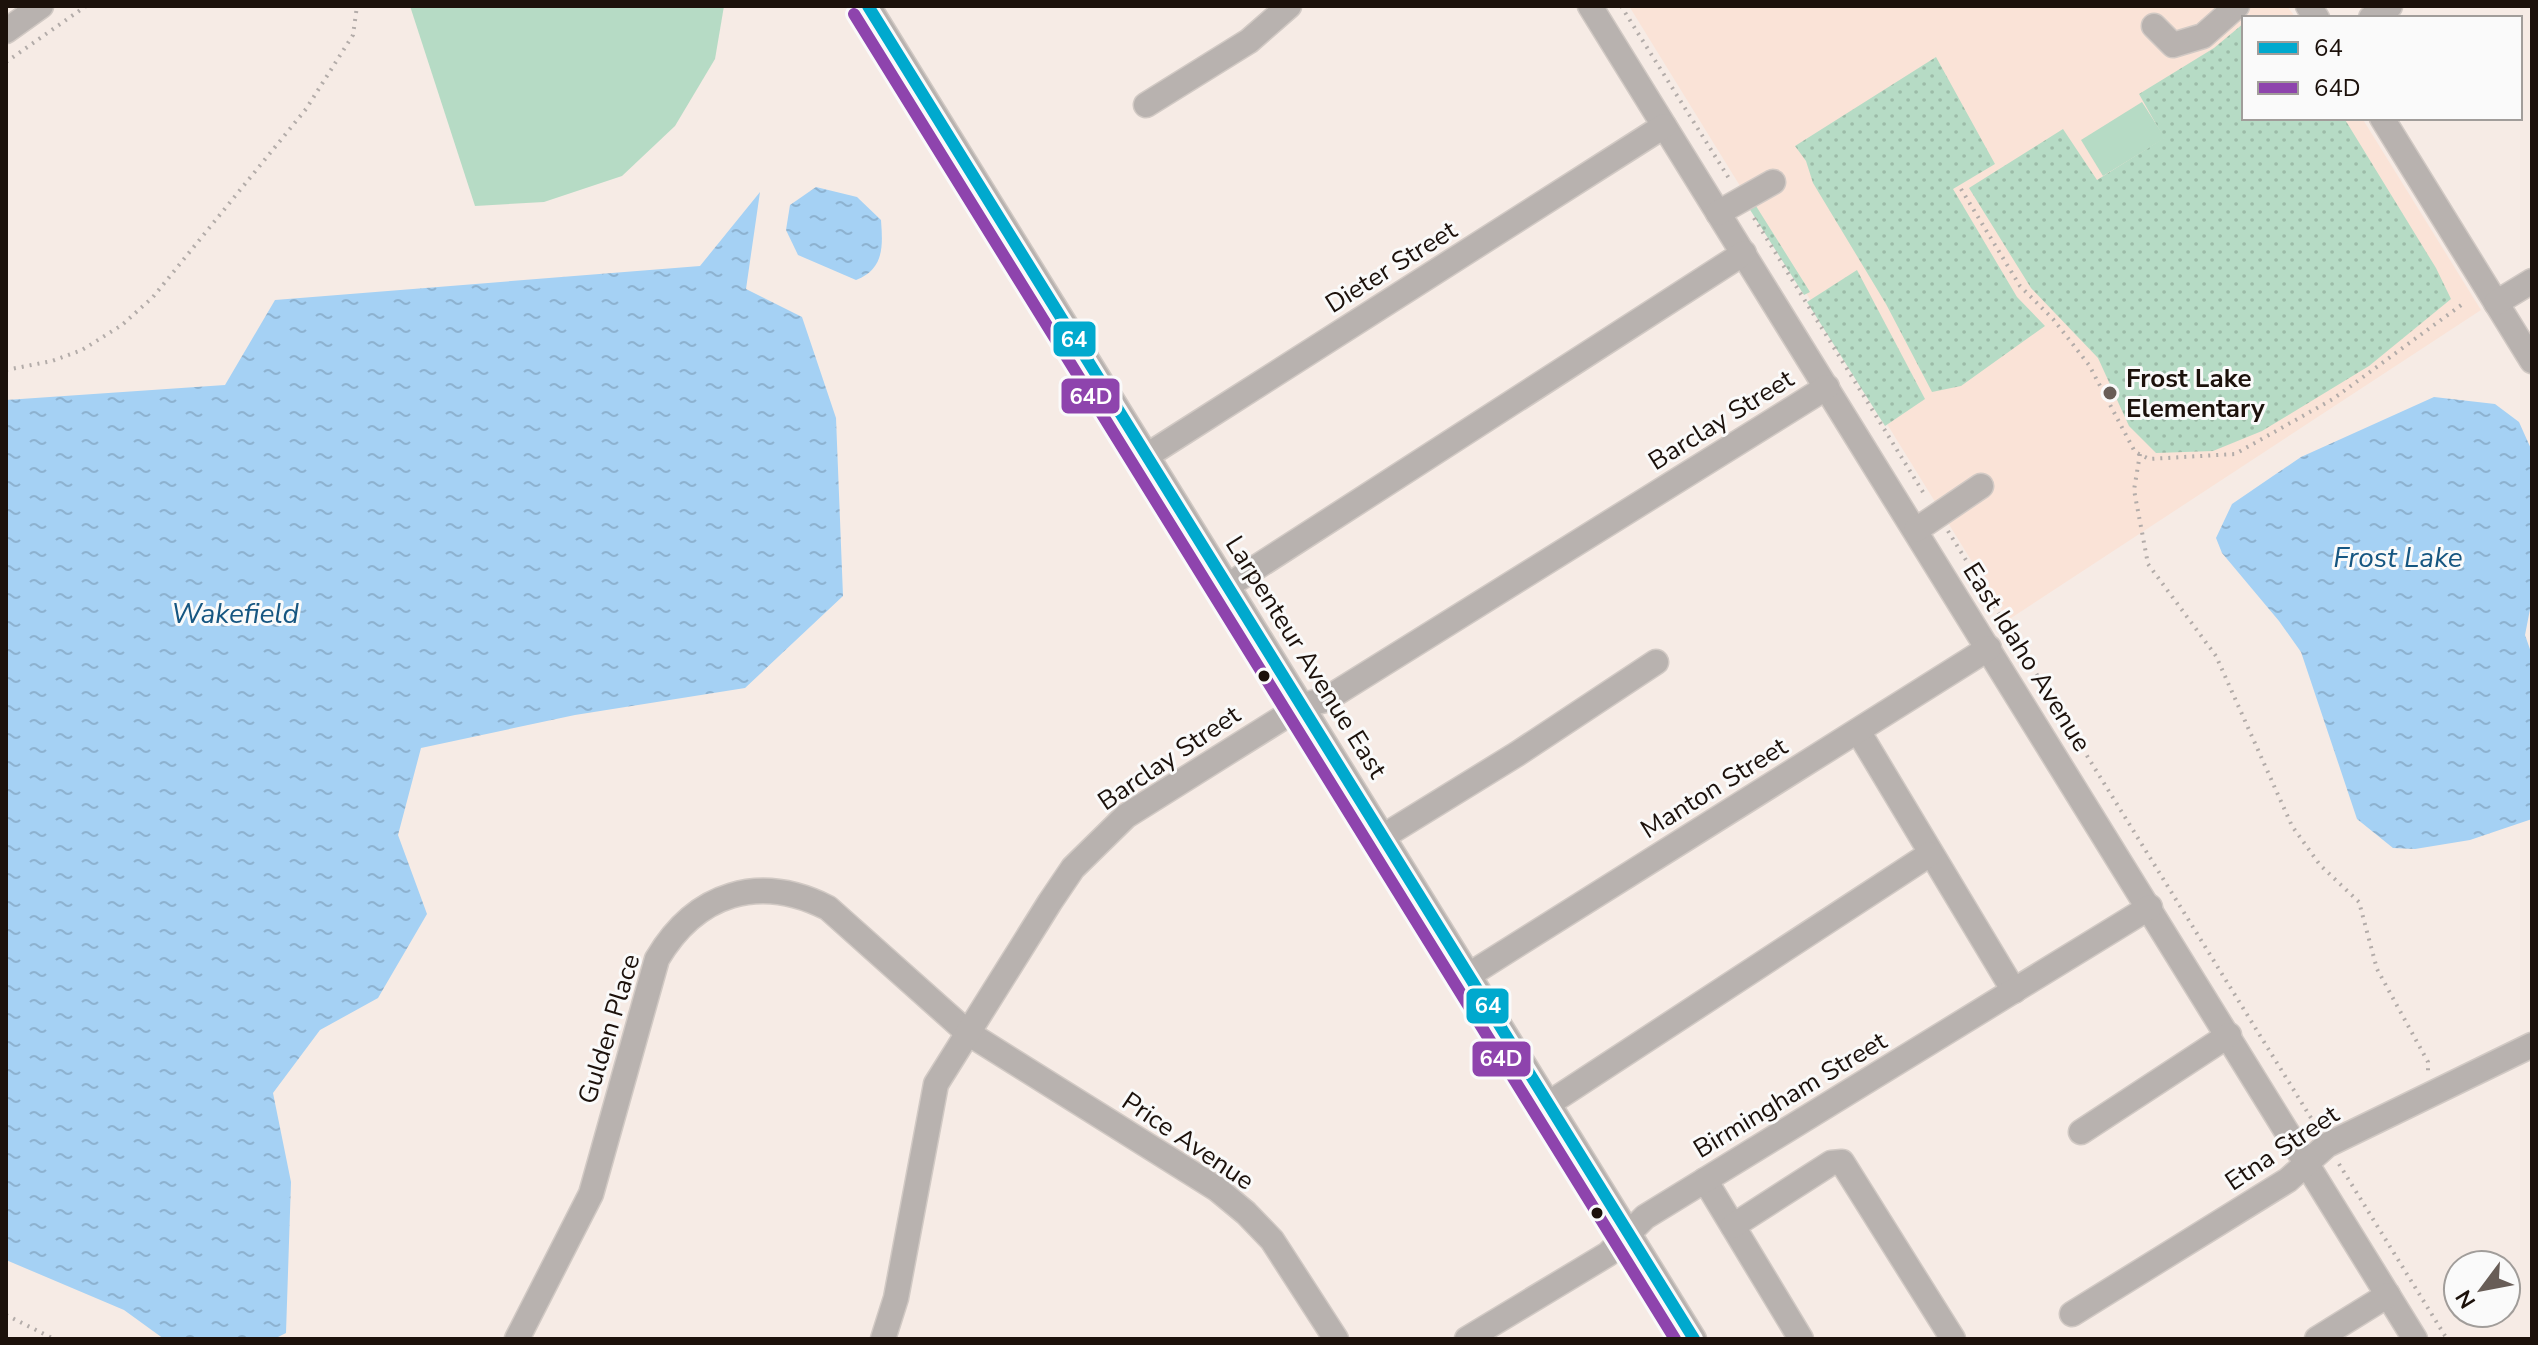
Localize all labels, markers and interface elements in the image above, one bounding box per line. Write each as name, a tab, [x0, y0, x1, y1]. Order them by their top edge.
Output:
legend	[2242, 16, 2522, 120]
text: 64	[2314, 32, 2343, 64]
text: 64D	[2314, 72, 2361, 104]
street label: Dieter Street	[1319, 212, 1464, 321]
line badge: 64	[1052, 320, 1097, 358]
text: 64	[1061, 325, 1087, 355]
street label: Barclay Street	[1642, 361, 1801, 479]
place label: Frost Lake Elementary	[2126, 361, 2265, 426]
line badge: 64D	[1060, 377, 1121, 415]
text: 64D	[1069, 382, 1113, 412]
marker: Frost Lake Elementary	[2101, 384, 2119, 402]
street label: Larpenteur Avenue East	[1217, 529, 1395, 786]
water label: Frost Lake	[2333, 539, 2463, 577]
street label: East Idaho Avenue	[1955, 556, 2099, 758]
water label: Wakefield	[171, 595, 299, 633]
unlabelled marker	[1256, 668, 1272, 684]
street label: Barclay Street	[1091, 697, 1248, 819]
street label: Manton Street	[1634, 729, 1795, 847]
street label: Gulden Place	[570, 950, 648, 1108]
line badge: 64	[1465, 987, 1510, 1025]
text: 64	[1475, 991, 1501, 1021]
street label: Birmingham Street	[1687, 1023, 1894, 1167]
line badge: 64D	[1471, 1040, 1532, 1078]
text: 64D	[1479, 1044, 1523, 1074]
street label: Price Avenue	[1115, 1084, 1261, 1198]
street label: Etna Street	[2218, 1097, 2347, 1199]
unlabelled marker	[1589, 1205, 1605, 1221]
north arrow	[2442, 1249, 2522, 1329]
text: N	[2449, 1284, 2483, 1314]

